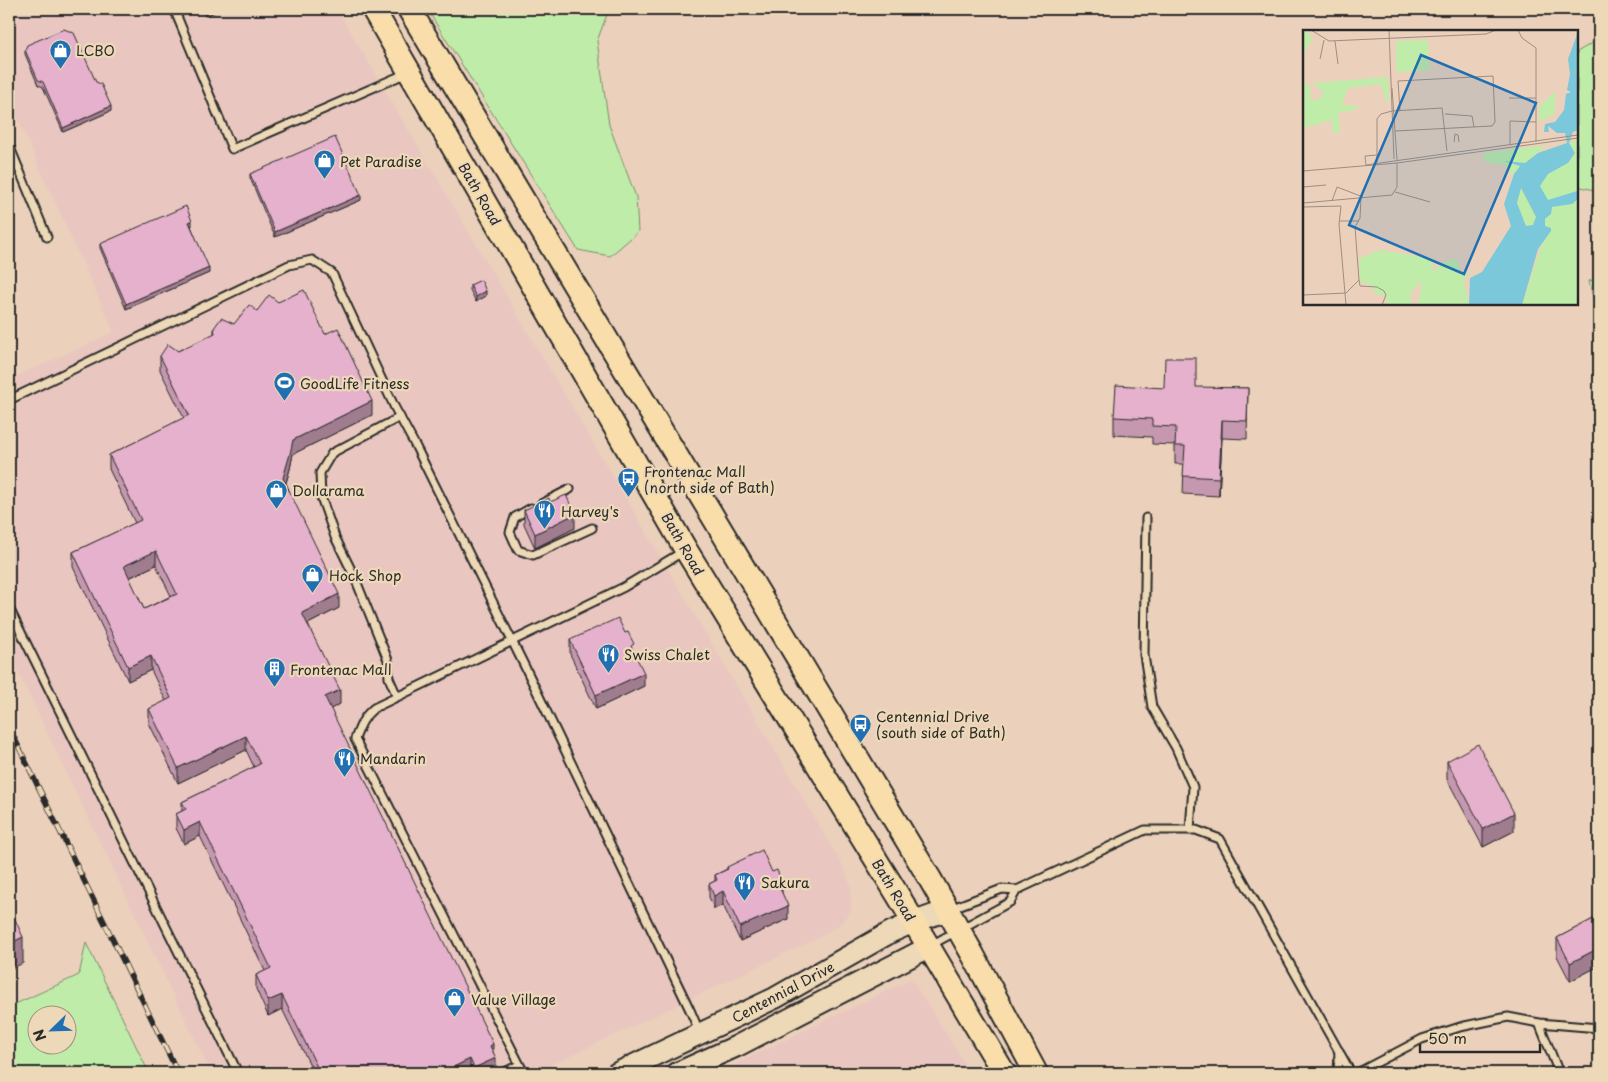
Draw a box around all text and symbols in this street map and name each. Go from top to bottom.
inset map [1303,30,1578,305]
shop icon: LCBO [48,38,72,69]
place label: LCBO [76,40,115,61]
shop icon: Pet Paradise [312,149,336,180]
place label: Pet Paradise [340,151,422,172]
street label: Bath Road [454,159,506,229]
sports icon: GoodLife Fitness [272,371,296,402]
place label: GoodLife Fitness [300,373,410,394]
place label: Frontenac Mall (north side of Bath) [644,461,775,498]
bus stop icon: Frontenac Mall (north side of Bath) [616,467,640,498]
shop icon: Dollarama [264,478,288,509]
place label: Dollarama [292,480,365,501]
restaurant icon: Harvey's [533,499,557,530]
place label: Harvey's [561,501,619,522]
street label: Bath Road [657,509,709,579]
shop icon: Hock Shop [301,563,325,594]
place label: Hock Shop [329,565,401,586]
restaurant icon: Swiss Chalet [596,642,620,673]
place label: Swiss Chalet [624,644,710,665]
building icon: Frontenac Mall [262,657,286,688]
place label: Frontenac Mall [290,659,392,680]
place label: Centennial Drive (south side of Bath) [876,706,1006,743]
bus stop icon: Centennial Drive (south side of Bath) [848,712,872,743]
restaurant icon: Mandarin [332,746,356,777]
place label: Mandarin [360,748,426,769]
street label: Bath Road [867,855,921,925]
restaurant icon: Sakura [733,870,757,901]
place label: Sakura [761,872,810,893]
street label: Centennial Drive [728,956,838,1028]
shop icon: Value Village [443,987,467,1018]
place label: Value Village [471,989,556,1010]
north arrow [28,1004,78,1054]
scale bar [1420,1022,1540,1054]
text: N [28,1026,51,1044]
text: 50 m [1428,1026,1467,1049]

